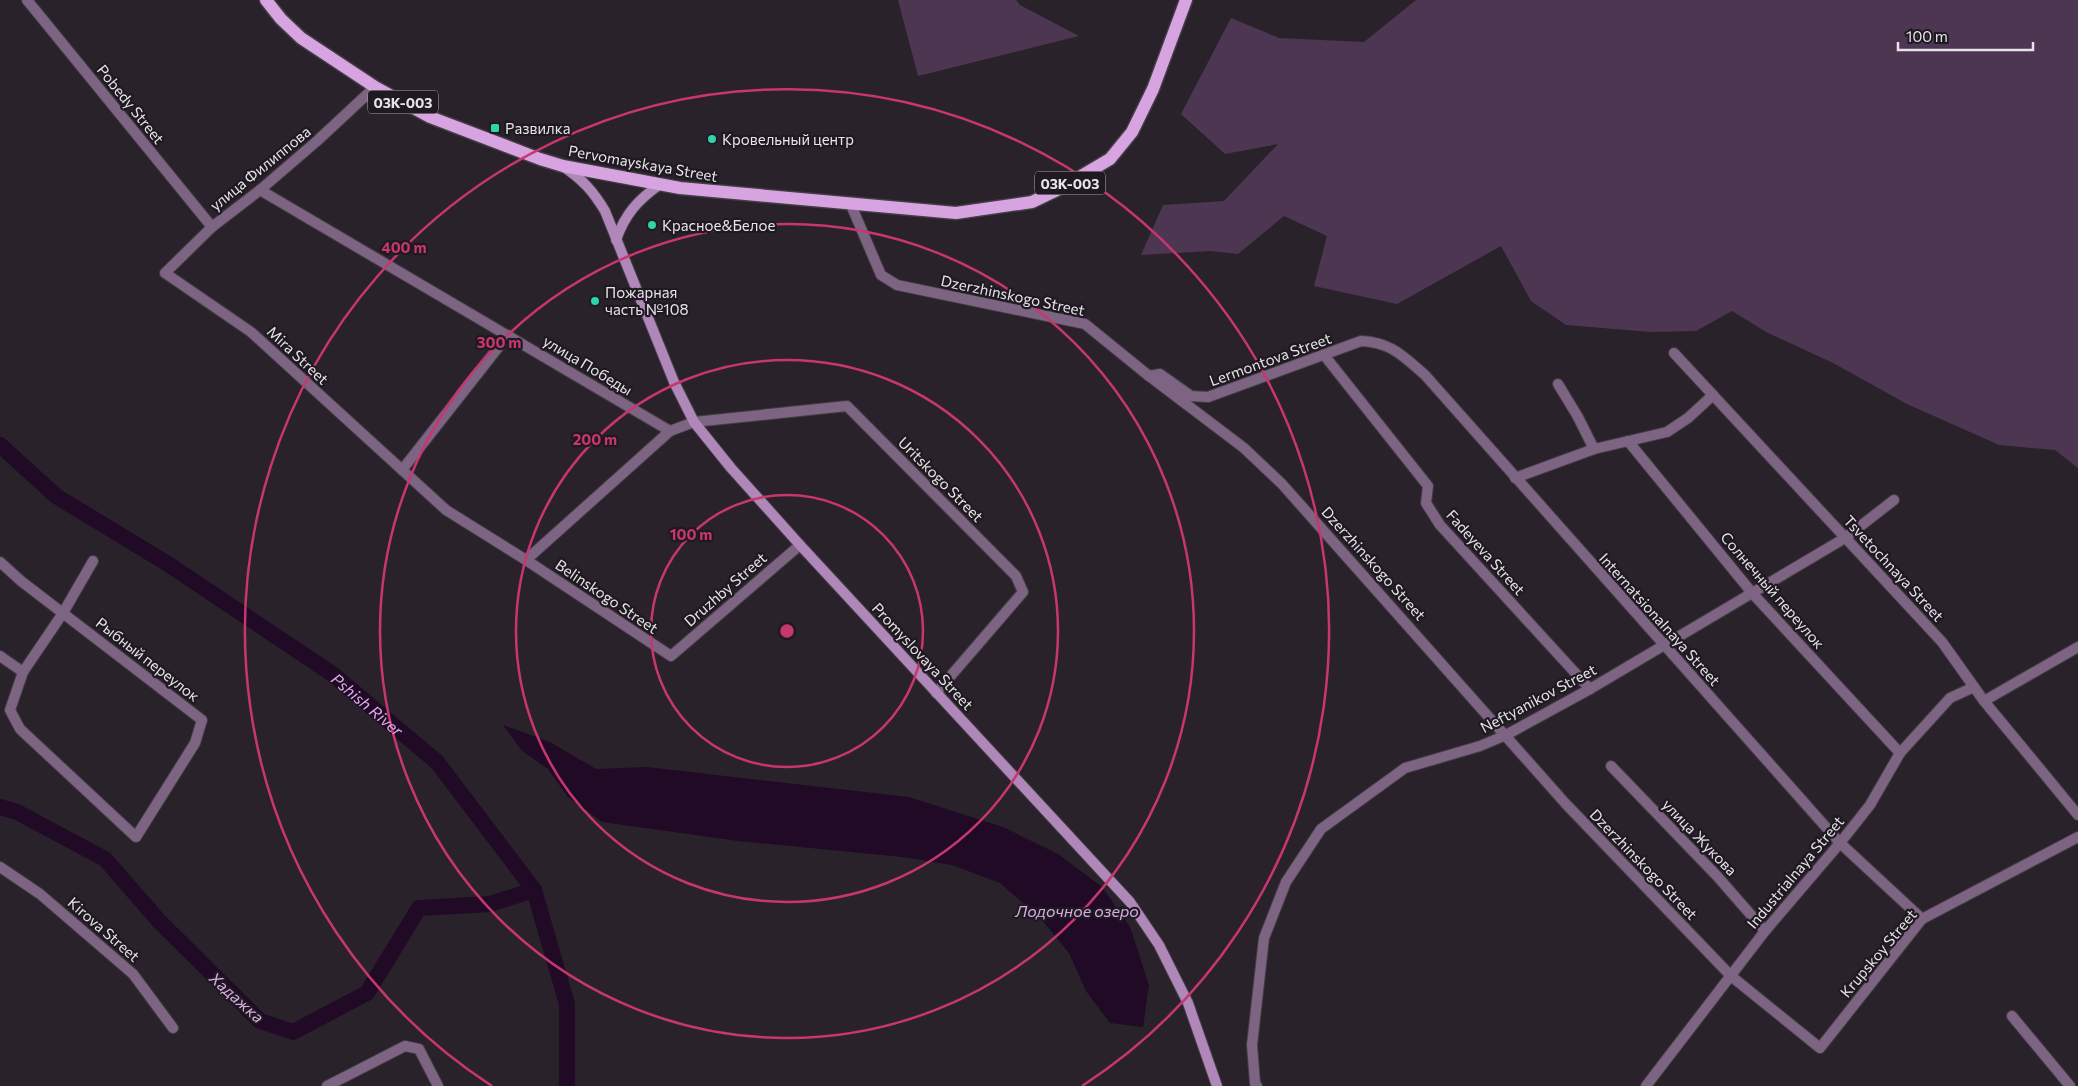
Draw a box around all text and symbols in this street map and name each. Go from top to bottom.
scale bar [1898,20,2033,52]
text: 100 m [1906,27,1948,45]
street label: Pobedy Street [94,61,168,147]
road number: 03К-003 [368,90,438,114]
place label: Развилка [505,119,570,137]
street label: улица Филиппова [206,122,314,214]
marker: Развилка [489,122,501,134]
place label: Кровельный центр [722,130,854,148]
marker: Кровельный центр [706,133,718,145]
street label: Pervomayskaya Street [567,141,719,185]
road number: 03К-003 [1035,172,1105,194]
place label: Красное&Белое [662,216,775,234]
marker: Красное&Белое [646,219,658,231]
text: 400 m [381,238,427,256]
street label: Dzerzhinskogo Street [939,271,1087,319]
place label: Пожарная часть №108 [605,283,689,318]
marker: Пожарная часть №108 [589,295,601,307]
street label: Mira Street [264,322,332,388]
street label: Lermontova Street [1207,329,1333,389]
street label: улица Победы [540,331,636,399]
text: 300 m [477,333,521,351]
text: 200 m [573,430,617,448]
street label: Uritskogo Street [895,433,987,525]
street label: Dzerzhinskogo Street [1318,502,1430,624]
street label: Fadeyeva Street [1443,506,1529,598]
street label: Tsvetochnaya Street [1840,511,1948,625]
text: 100 m [670,525,712,543]
street label: Солнечный переулок [1717,528,1829,652]
street label: Druzhby Street [680,548,770,630]
street label: Internatsionalnaya Street [1596,549,1724,689]
street label: Belinskogo Street [552,555,662,637]
street label: Promyslovaya Street [869,599,977,713]
street label: Рыбный переулок [93,613,203,705]
centre of rings [778,622,796,640]
street label: Neftyanikov Street [1477,660,1599,736]
water label: Pshish River [328,668,408,740]
street label: улица Жукова [1659,795,1741,879]
street label: Dzerzhinskogo Street [1587,805,1701,923]
street label: Industrialnaya Street [1743,812,1847,932]
street label: Kirova Street [65,893,143,965]
water label: Лодочное озеро [1014,901,1139,920]
street label: Krupskoy Street [1836,905,1920,1001]
water label: Хадажка [205,967,268,1026]

